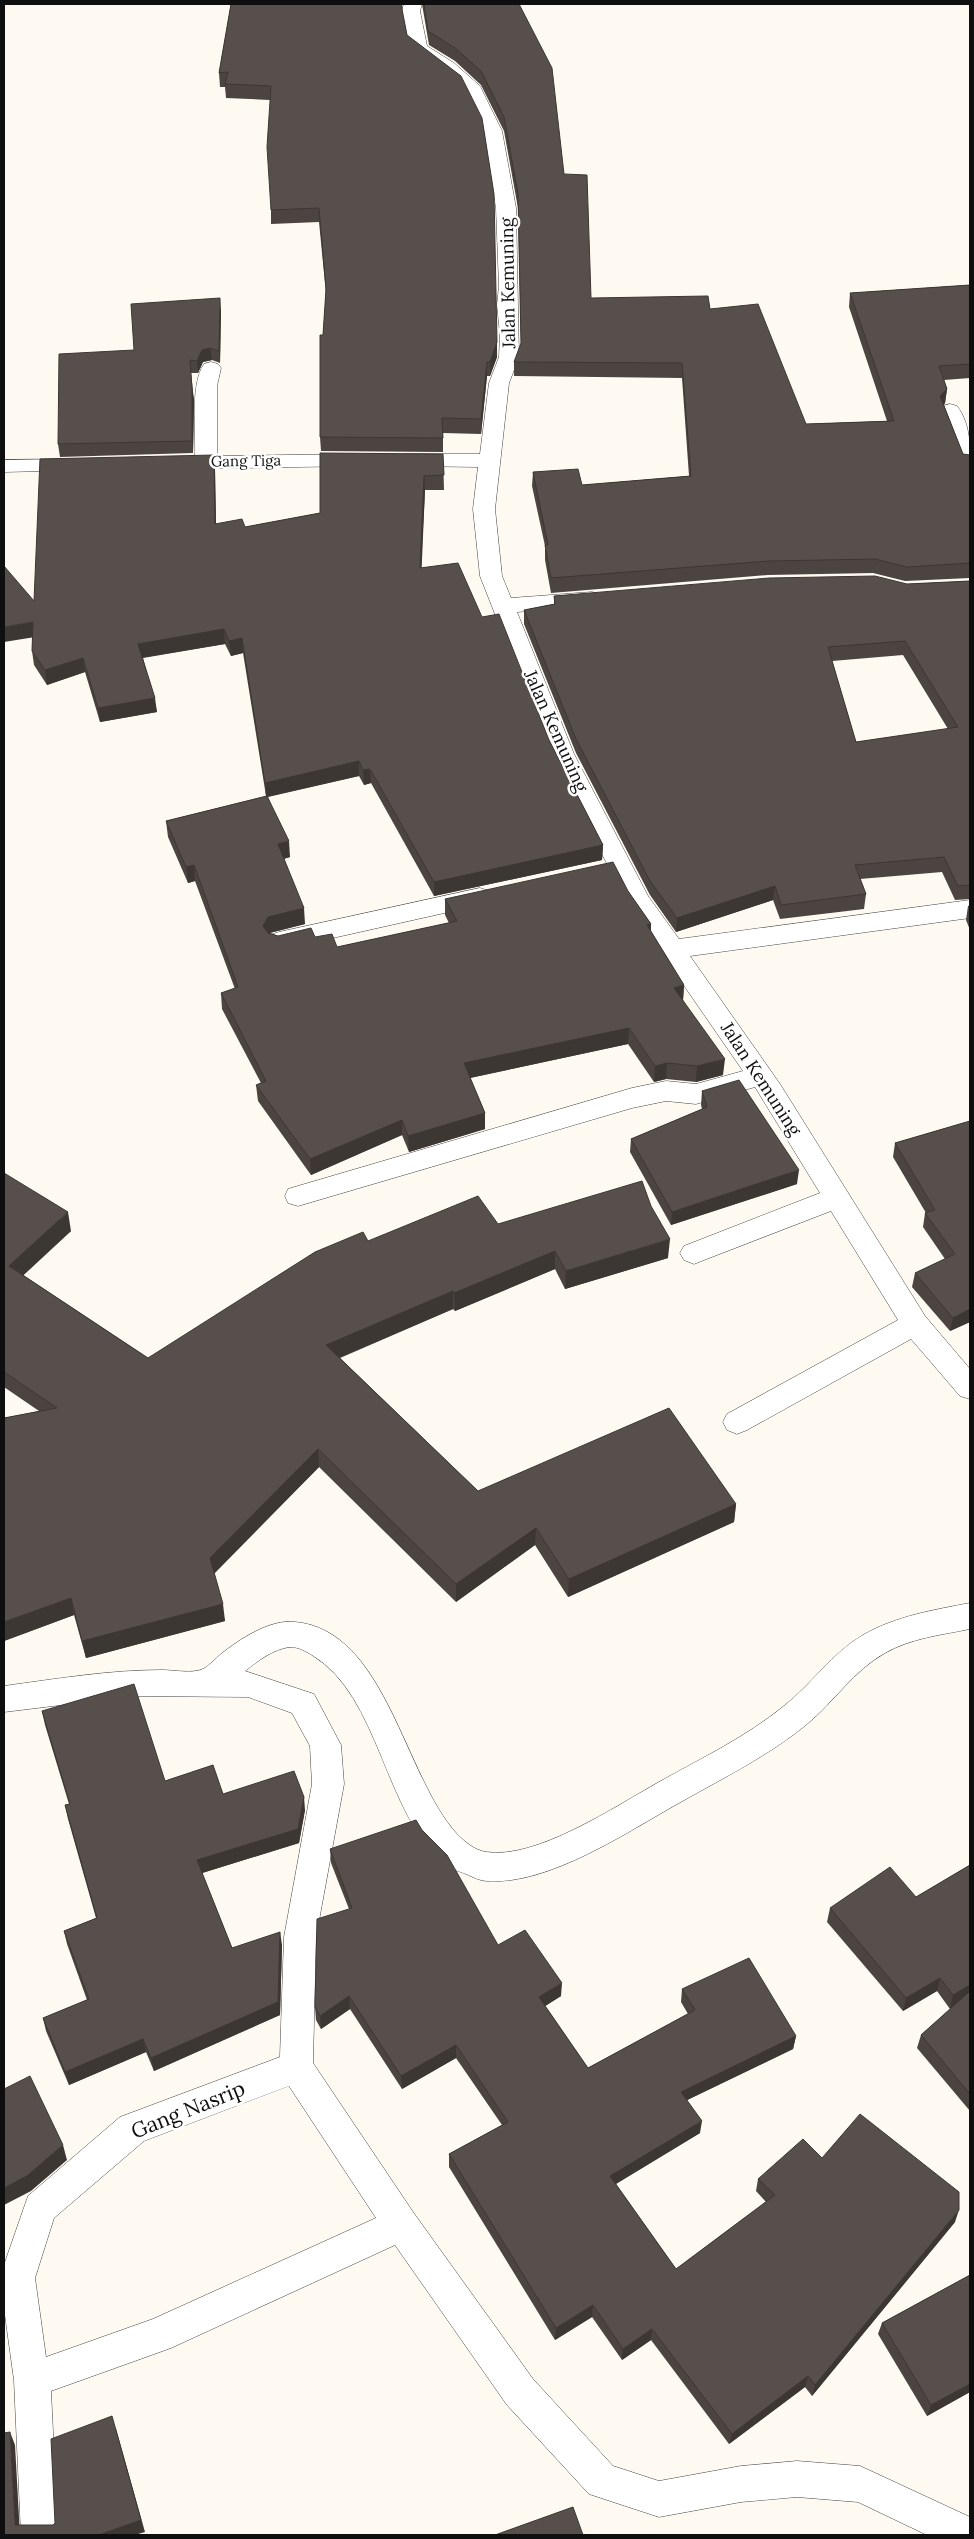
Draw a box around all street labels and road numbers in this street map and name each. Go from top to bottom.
street label: Jalan Kemuning [495,216,520,350]
street label: Gang Tiga [211,450,282,471]
street label: Jalan Kemuning [519,665,594,796]
street label: Jalan Kemuning [716,1017,807,1141]
street label: Gang Nasrip [127,2074,249,2145]

